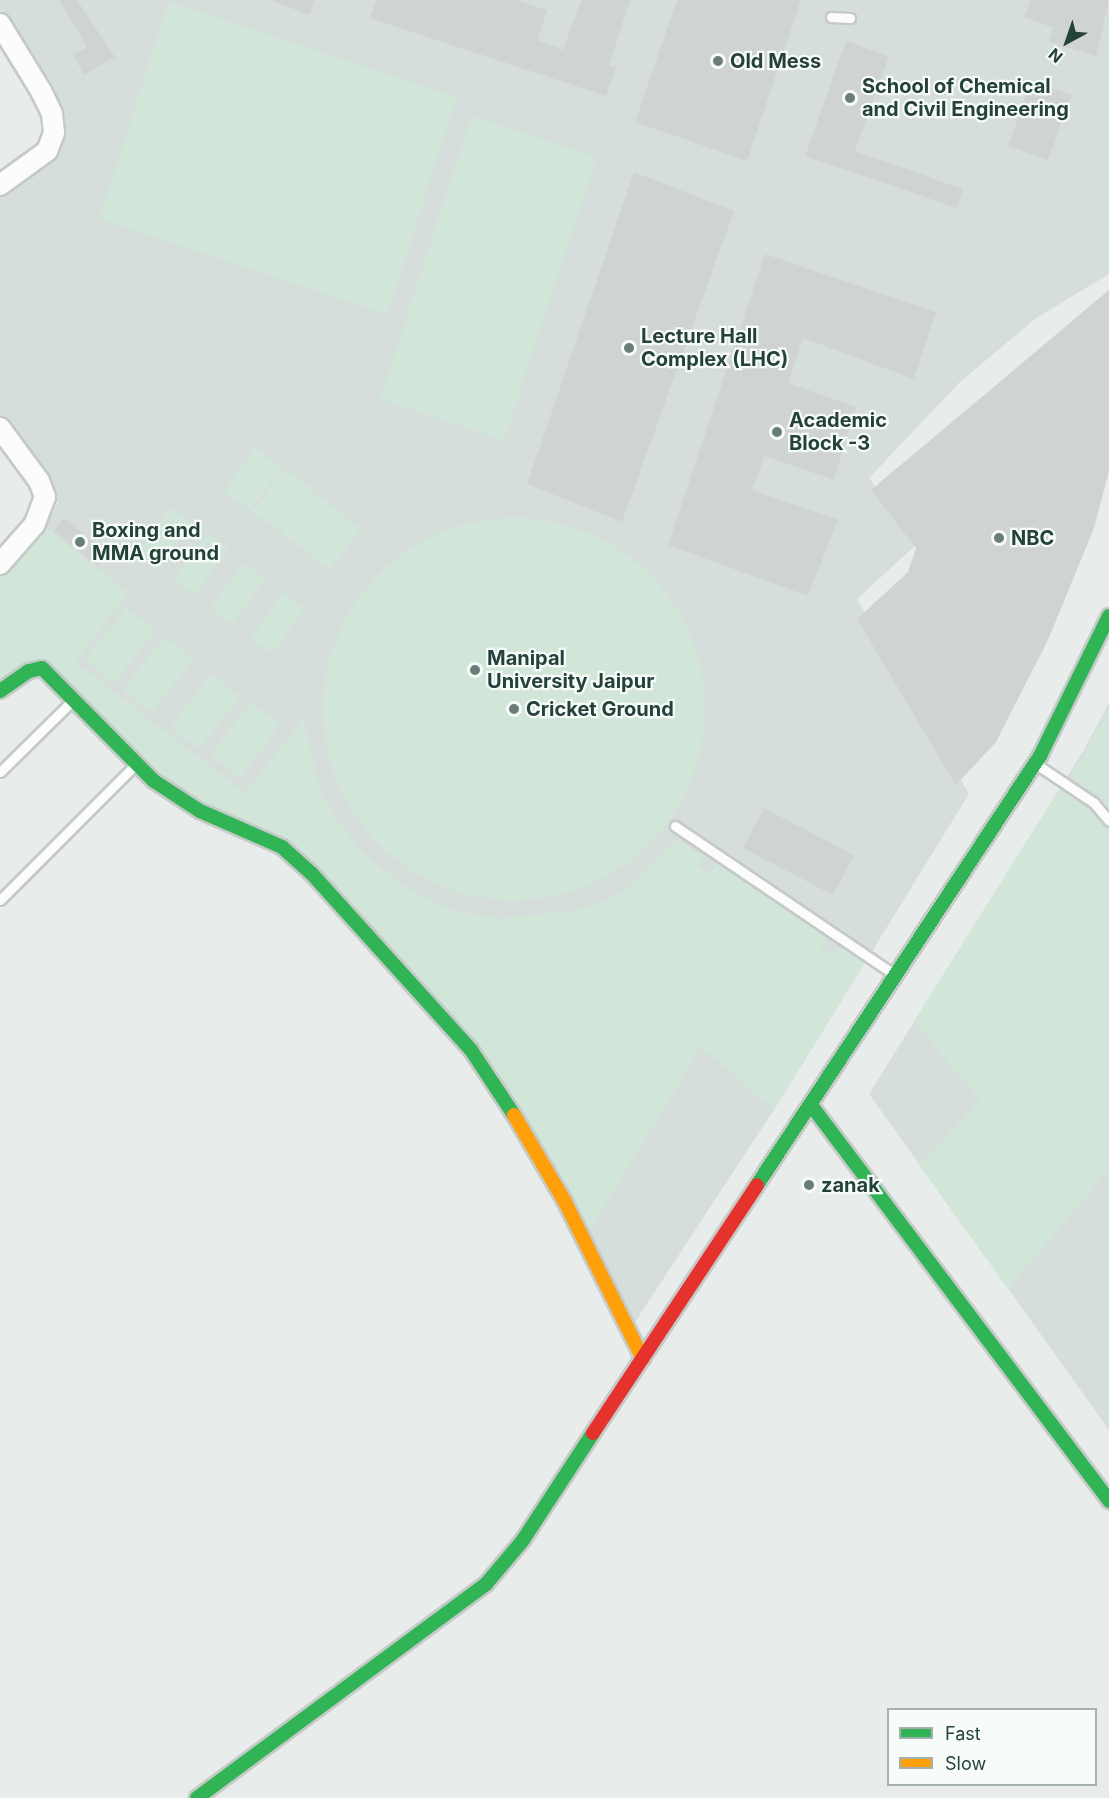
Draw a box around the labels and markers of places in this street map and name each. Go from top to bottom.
place label: Old Mess [730,49,821,73]
marker: Old Mess [711,54,725,68]
place label: School of Chemical and Civil Engineering [862,74,1069,121]
marker: School of Chemical and Civil Engineering [843,91,857,105]
place label: Lecture Hall Complex (LHC) [641,324,788,371]
marker: Lecture Hall Complex (LHC) [622,341,636,355]
place label: Academic Block -3 [789,408,887,455]
marker: Academic Block -3 [770,425,784,439]
place label: Boxing and MMA ground [92,518,219,565]
place label: NBC [1011,526,1054,550]
marker: NBC [992,531,1006,545]
marker: Boxing and MMA ground [73,535,87,549]
place label: Manipal University Jaipur [487,646,654,693]
marker: Manipal University Jaipur [468,663,482,677]
place label: Cricket Ground [526,697,674,721]
marker: Cricket Ground [507,702,521,716]
place label: zanak [821,1173,880,1197]
marker: zanak [802,1178,816,1192]

